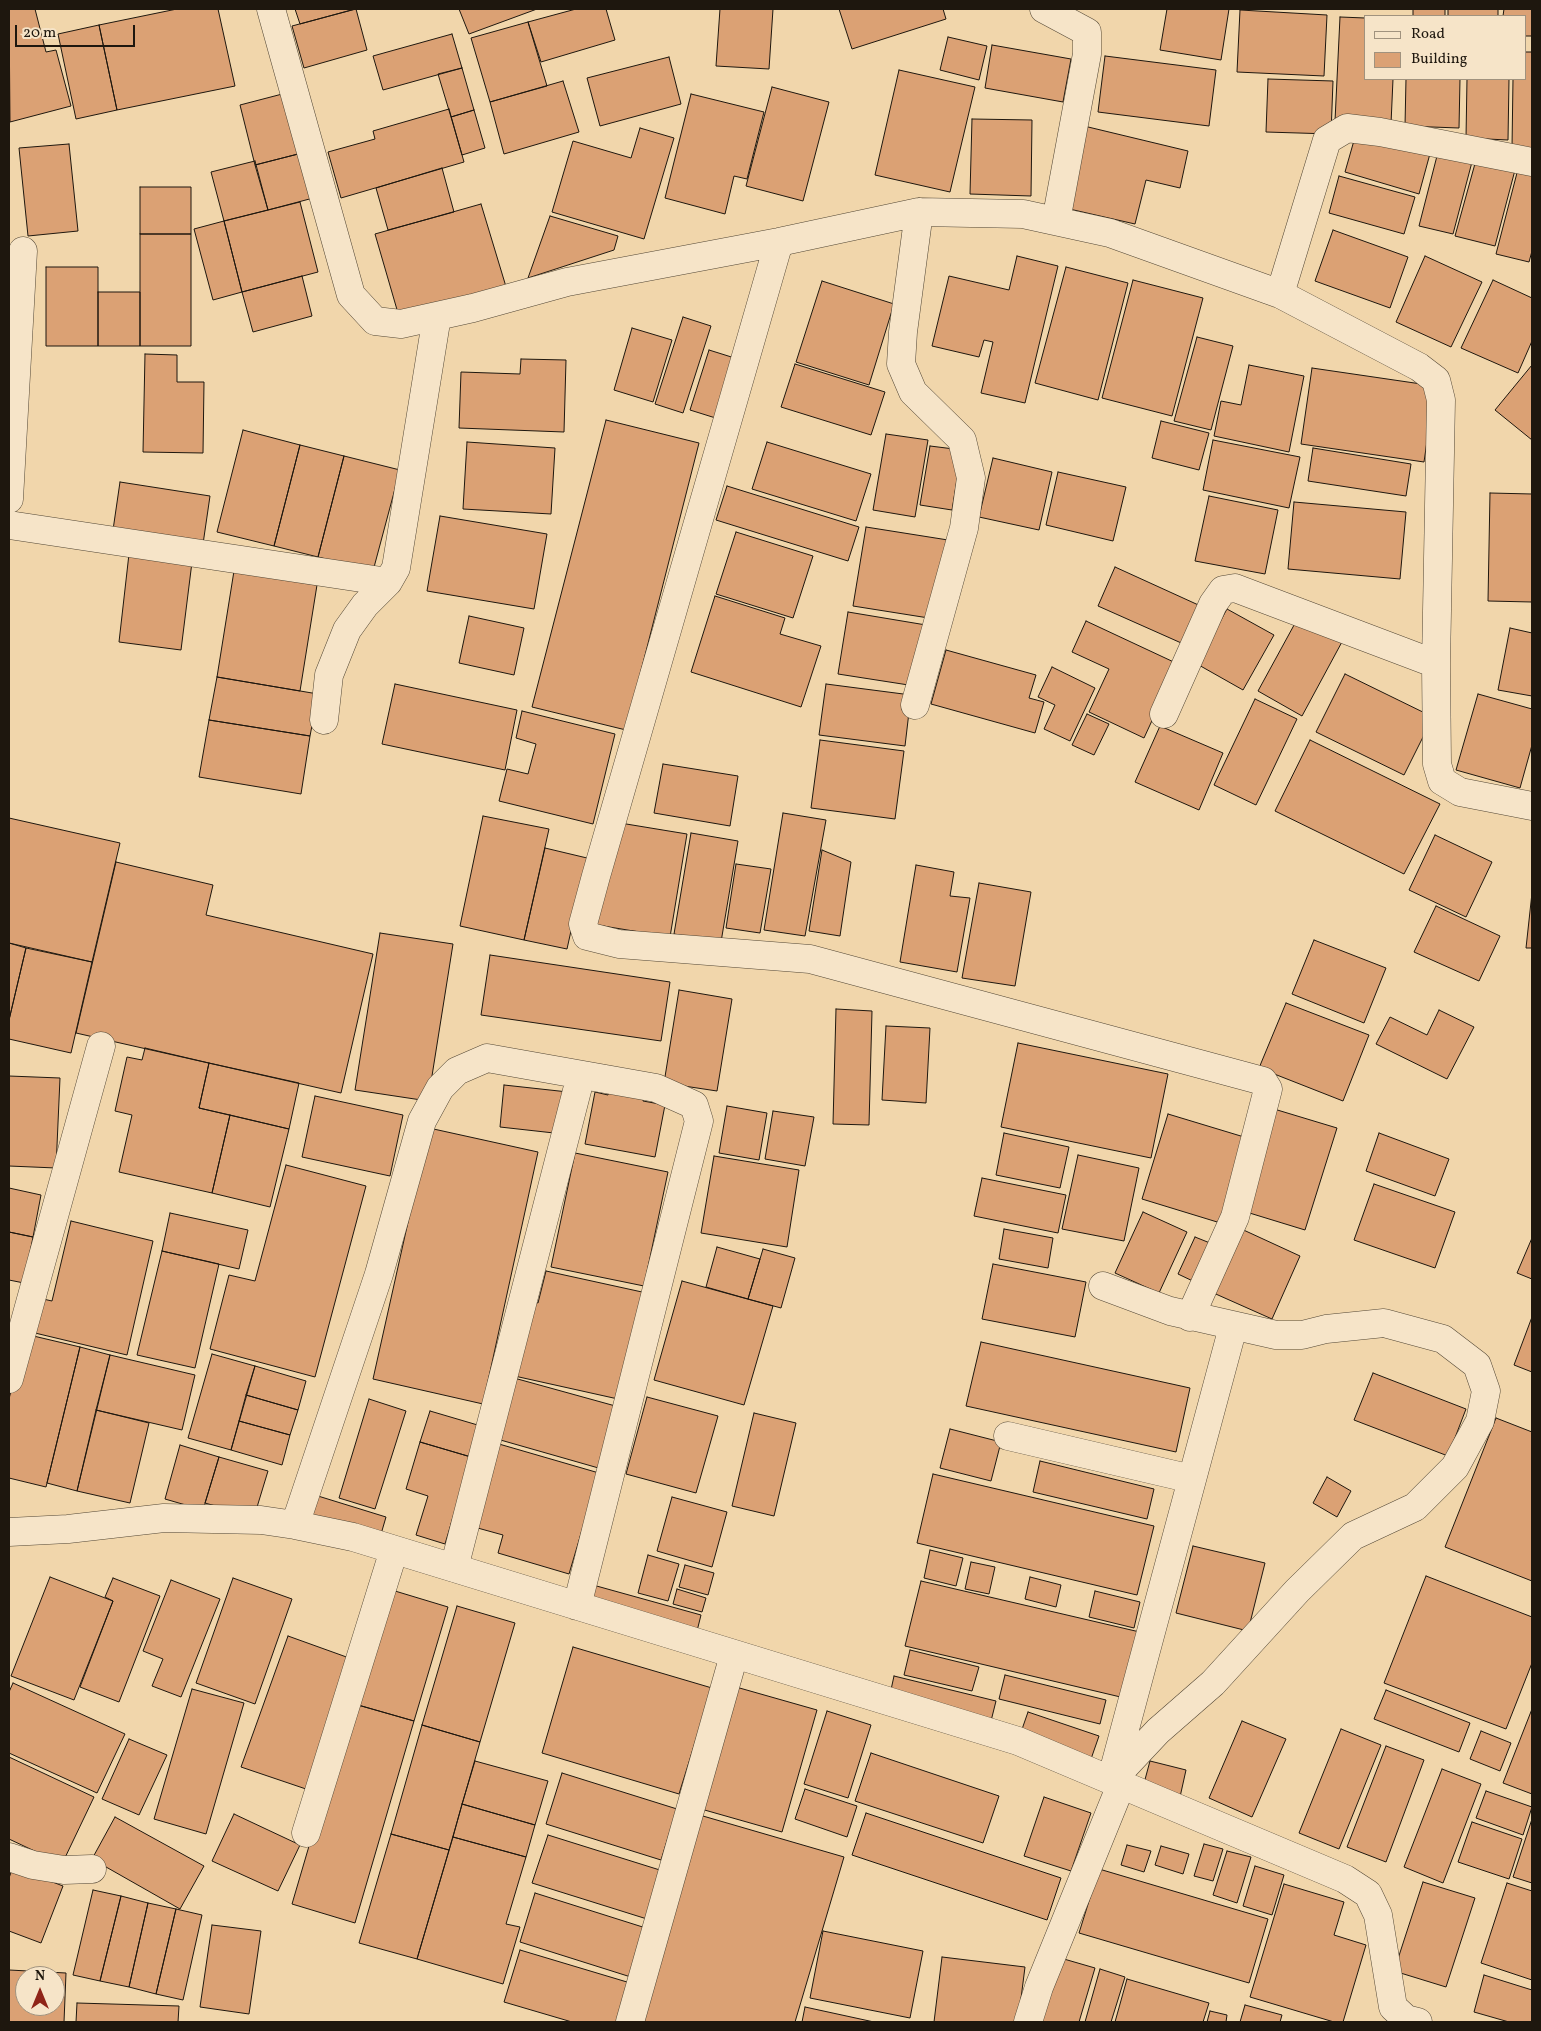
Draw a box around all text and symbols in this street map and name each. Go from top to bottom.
scale bar [18,15,138,47]
legend [1364,15,1526,80]
text: 20 m [23,23,56,44]
text: Road [1411,24,1445,45]
text: Building [1411,49,1467,70]
north arrow [15,1966,65,2016]
text: N [35,1967,45,1986]

